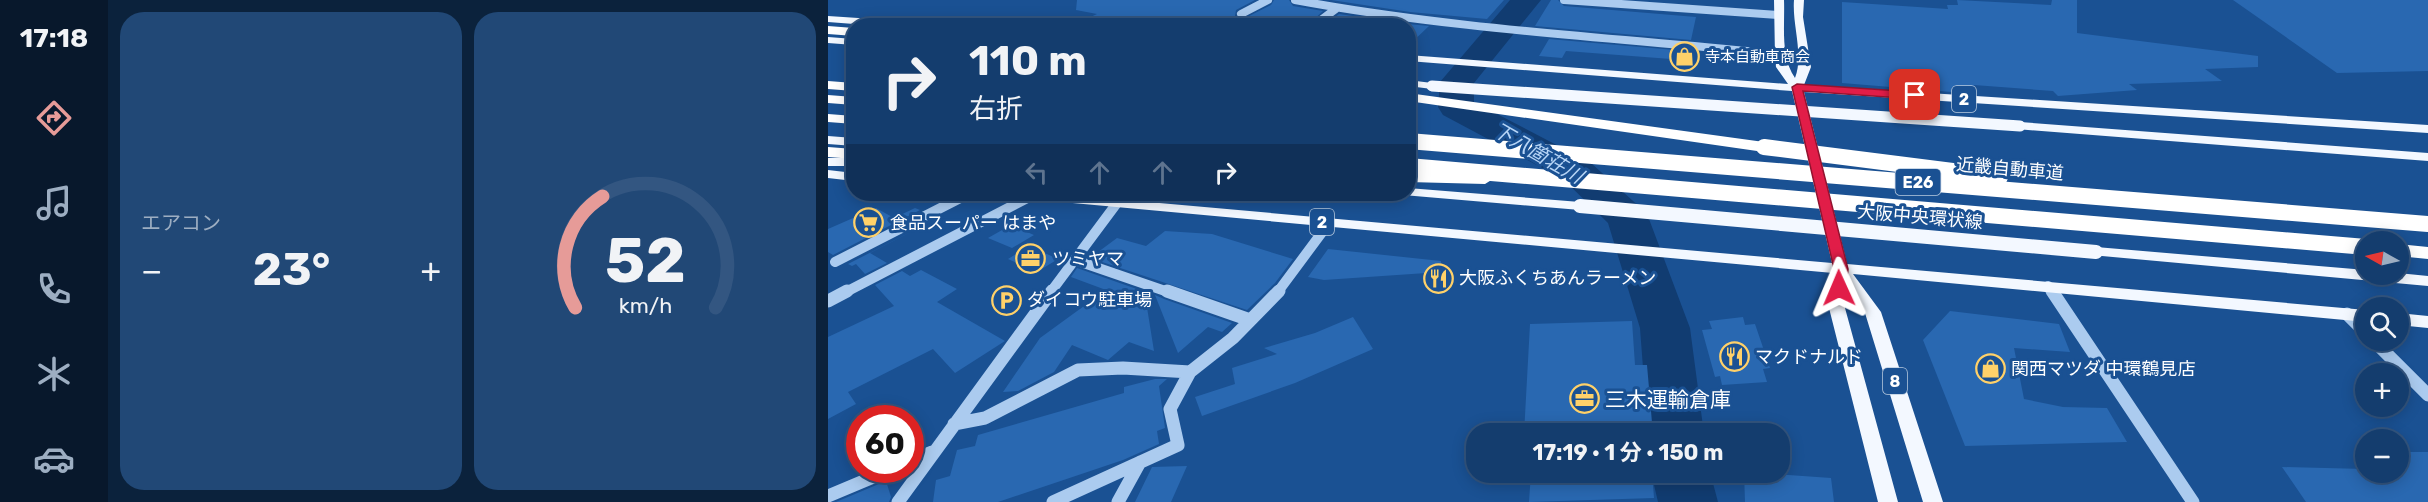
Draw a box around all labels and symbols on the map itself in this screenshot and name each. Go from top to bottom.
shop icon: 寺本自動車商会 [1668,41,1700,73]
place label: 寺本自動車商会 [1705,48,1810,66]
pin [1889,69,1940,120]
road number: 2 [1952,86,1976,112]
water label: 下八箇荘川 [1489,118,1589,189]
street label: 近畿自動車道 [1955,153,2065,185]
road number: E26 [1896,169,1940,195]
street label: 大阪中央環状線 [1856,201,1984,233]
supermarket icon: 食品スーパー はまや [853,207,885,239]
road number: 2 [1310,209,1334,235]
place label: 食品スーパー はまや [890,212,1056,234]
north arrow [2355,231,2409,285]
office icon: ツミヤマ [1015,243,1047,275]
place label: ツミヤマ [1052,248,1124,270]
position arrow [1807,256,1871,320]
restaurant icon: 大阪ふくちあんラーメン [1422,262,1454,294]
place label: 大阪ふくちあんラーメン [1459,267,1656,289]
parking icon: ダイコウ駐車場 [990,284,1022,316]
place label: ダイコウ駐車場 [1027,289,1152,311]
restaurant icon: マクドナルド [1718,341,1750,373]
place label: マクドナルド [1755,346,1863,368]
shop icon: 関西マツダ 中環鶴見店 [1974,353,2006,385]
place label: 関西マツダ 中環鶴見店 [2011,358,2195,380]
road number: 8 [1883,368,1907,394]
office icon: 三木運輸倉庫 [1568,383,1600,415]
place label: 三木運輸倉庫 [1605,387,1731,412]
speed limit sign: 60 [846,405,924,483]

